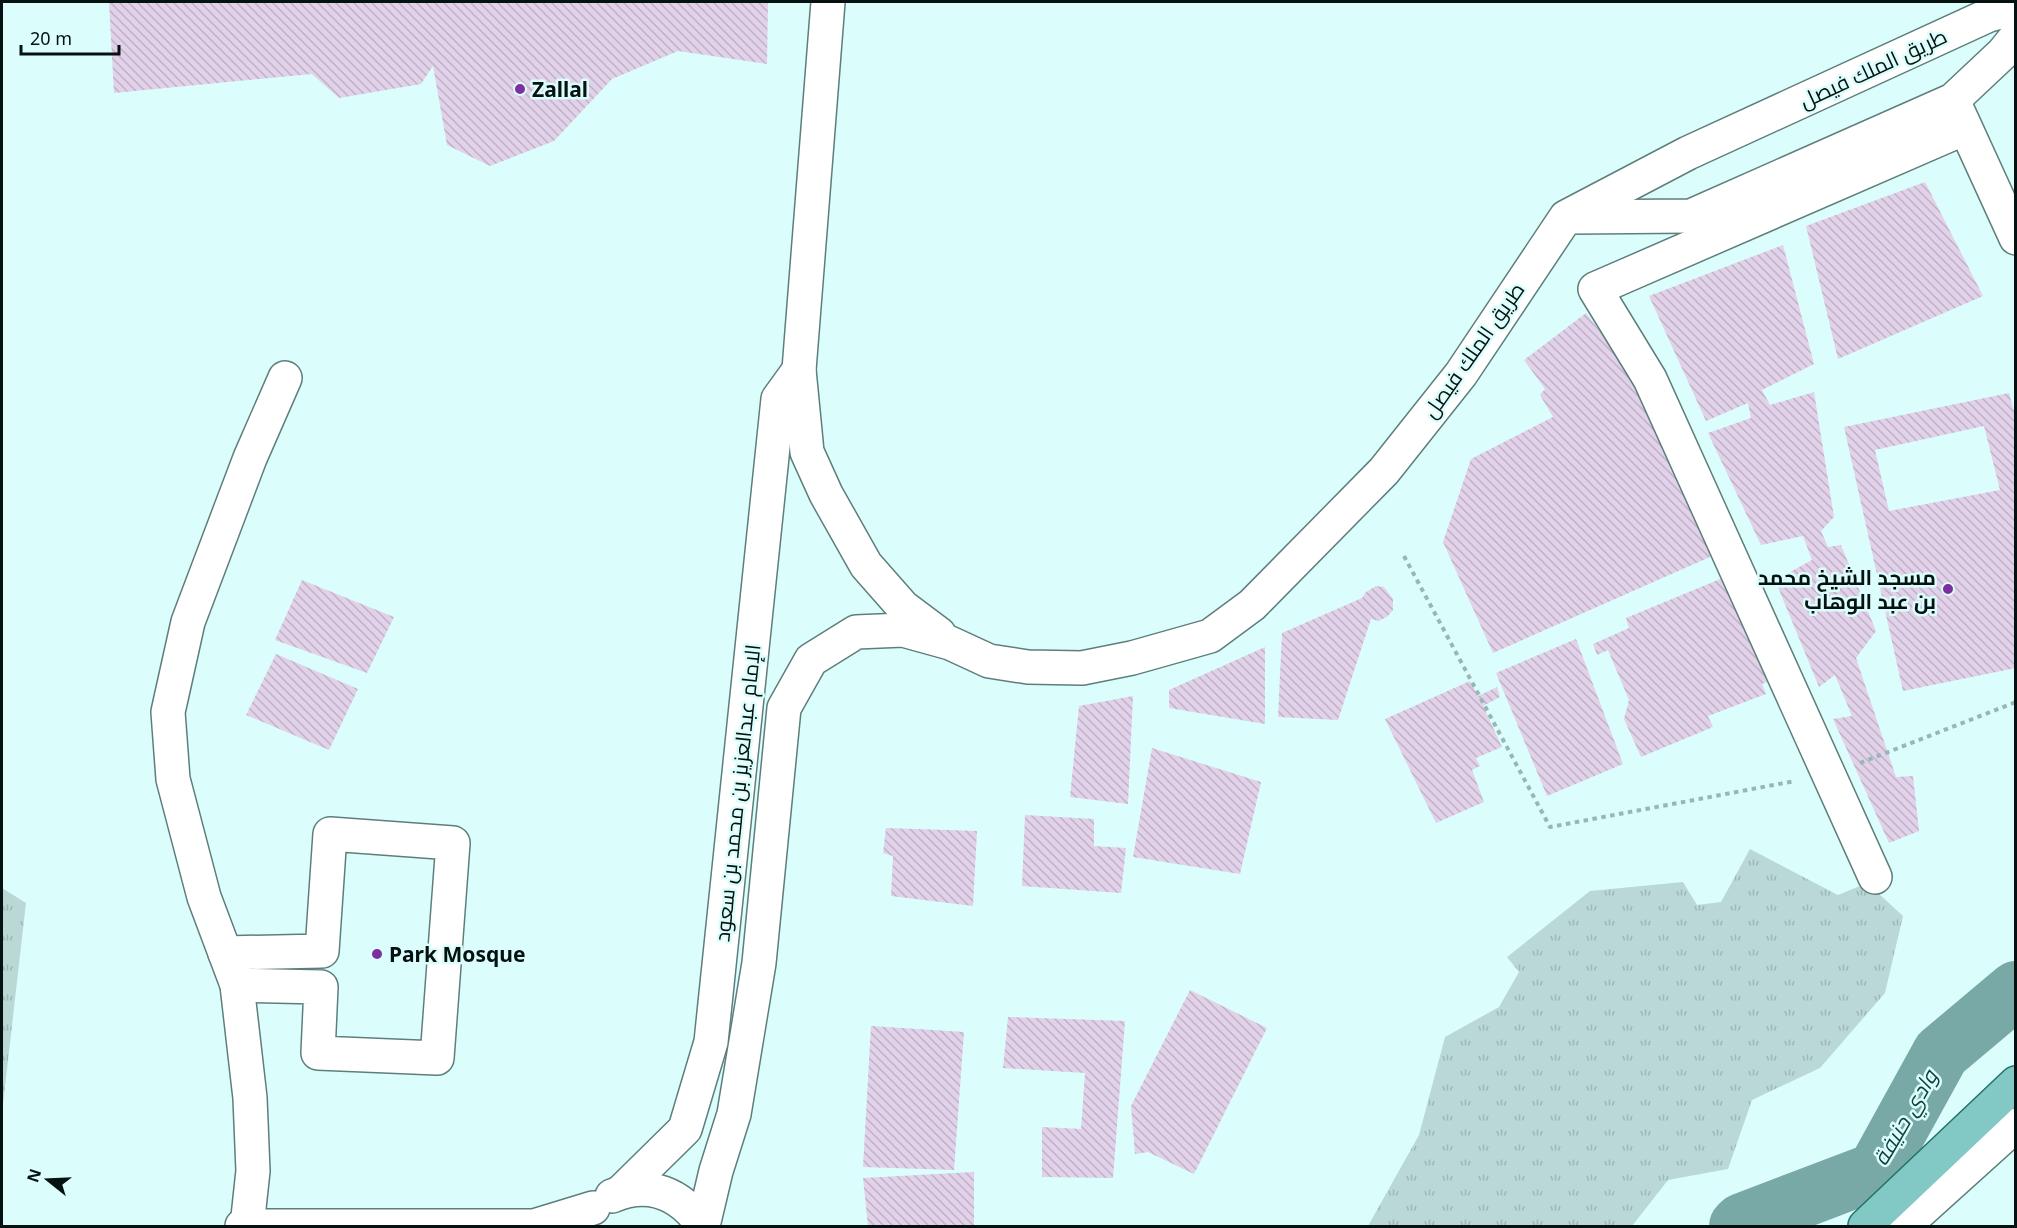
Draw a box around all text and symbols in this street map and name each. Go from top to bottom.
scale bar [21,18,118,56]
street label: طريق الملك فيصل [1795,22,1951,114]
text: 20 m [30,26,72,50]
place label: Zallal [532,75,588,103]
marker: Zallal [513,82,527,96]
street label: طريق الملك فيصل [1416,277,1530,423]
place label: مسجد الشيخ محمد بن عبد الوهاب [1758,563,1936,615]
marker: مسجد الشيخ محمد بن عبد الوهاب [1941,582,1955,596]
street label: الإمام عبدالعزيز بن محمد بن سعود [707,643,768,943]
place label: Park Mosque [389,940,525,968]
marker: Park Mosque [370,947,384,961]
water label: وادي حنيفة [1865,1062,1948,1172]
north arrow [18,1150,78,1210]
text: N [21,1166,46,1185]

